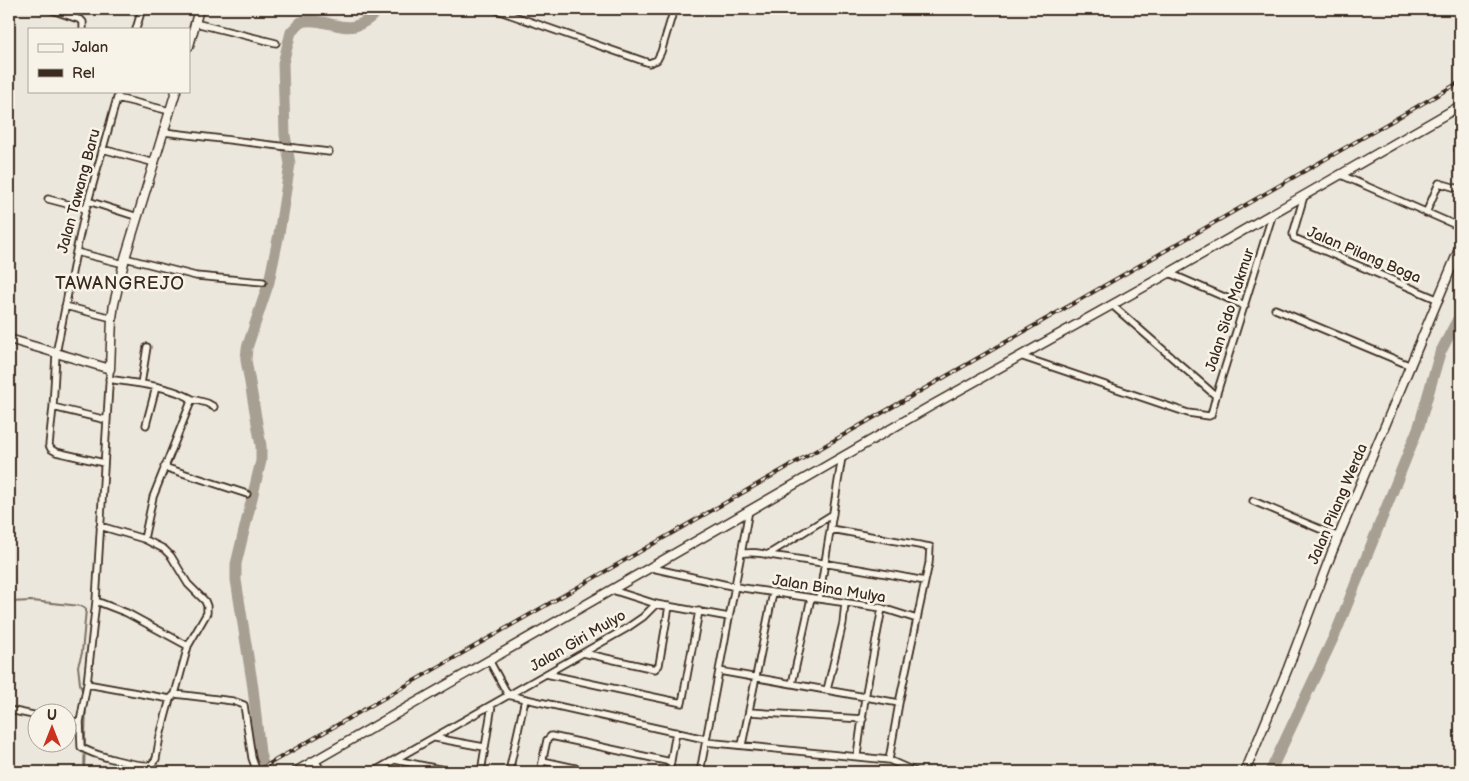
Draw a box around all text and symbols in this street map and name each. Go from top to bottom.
legend [28,28,190,92]
text: Jalan [72,38,108,57]
text: Rel [72,64,95,83]
street label: Jalan Tawang Baru [53,127,105,255]
street label: Jalan Pilang Boga [1304,222,1424,288]
street label: Jalan Sido Makmur [1201,245,1259,374]
district label: TAWANGREJO [55,273,185,294]
street label: Jalan Pilang Werda [1304,441,1372,567]
street label: Jalan Bina Mulya [771,571,887,607]
street label: Jalan Giri Mulyo [527,606,629,676]
north arrow [28,704,78,754]
text: U [47,707,57,724]

